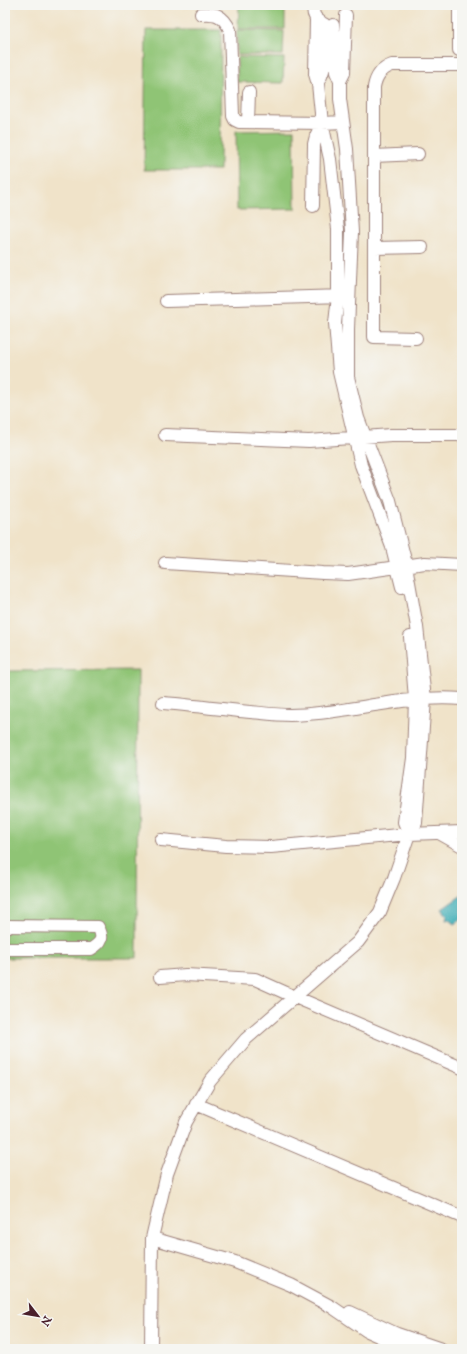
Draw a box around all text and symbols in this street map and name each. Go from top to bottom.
north arrow [18,1296,58,1336]
text: N [37,1312,55,1329]

